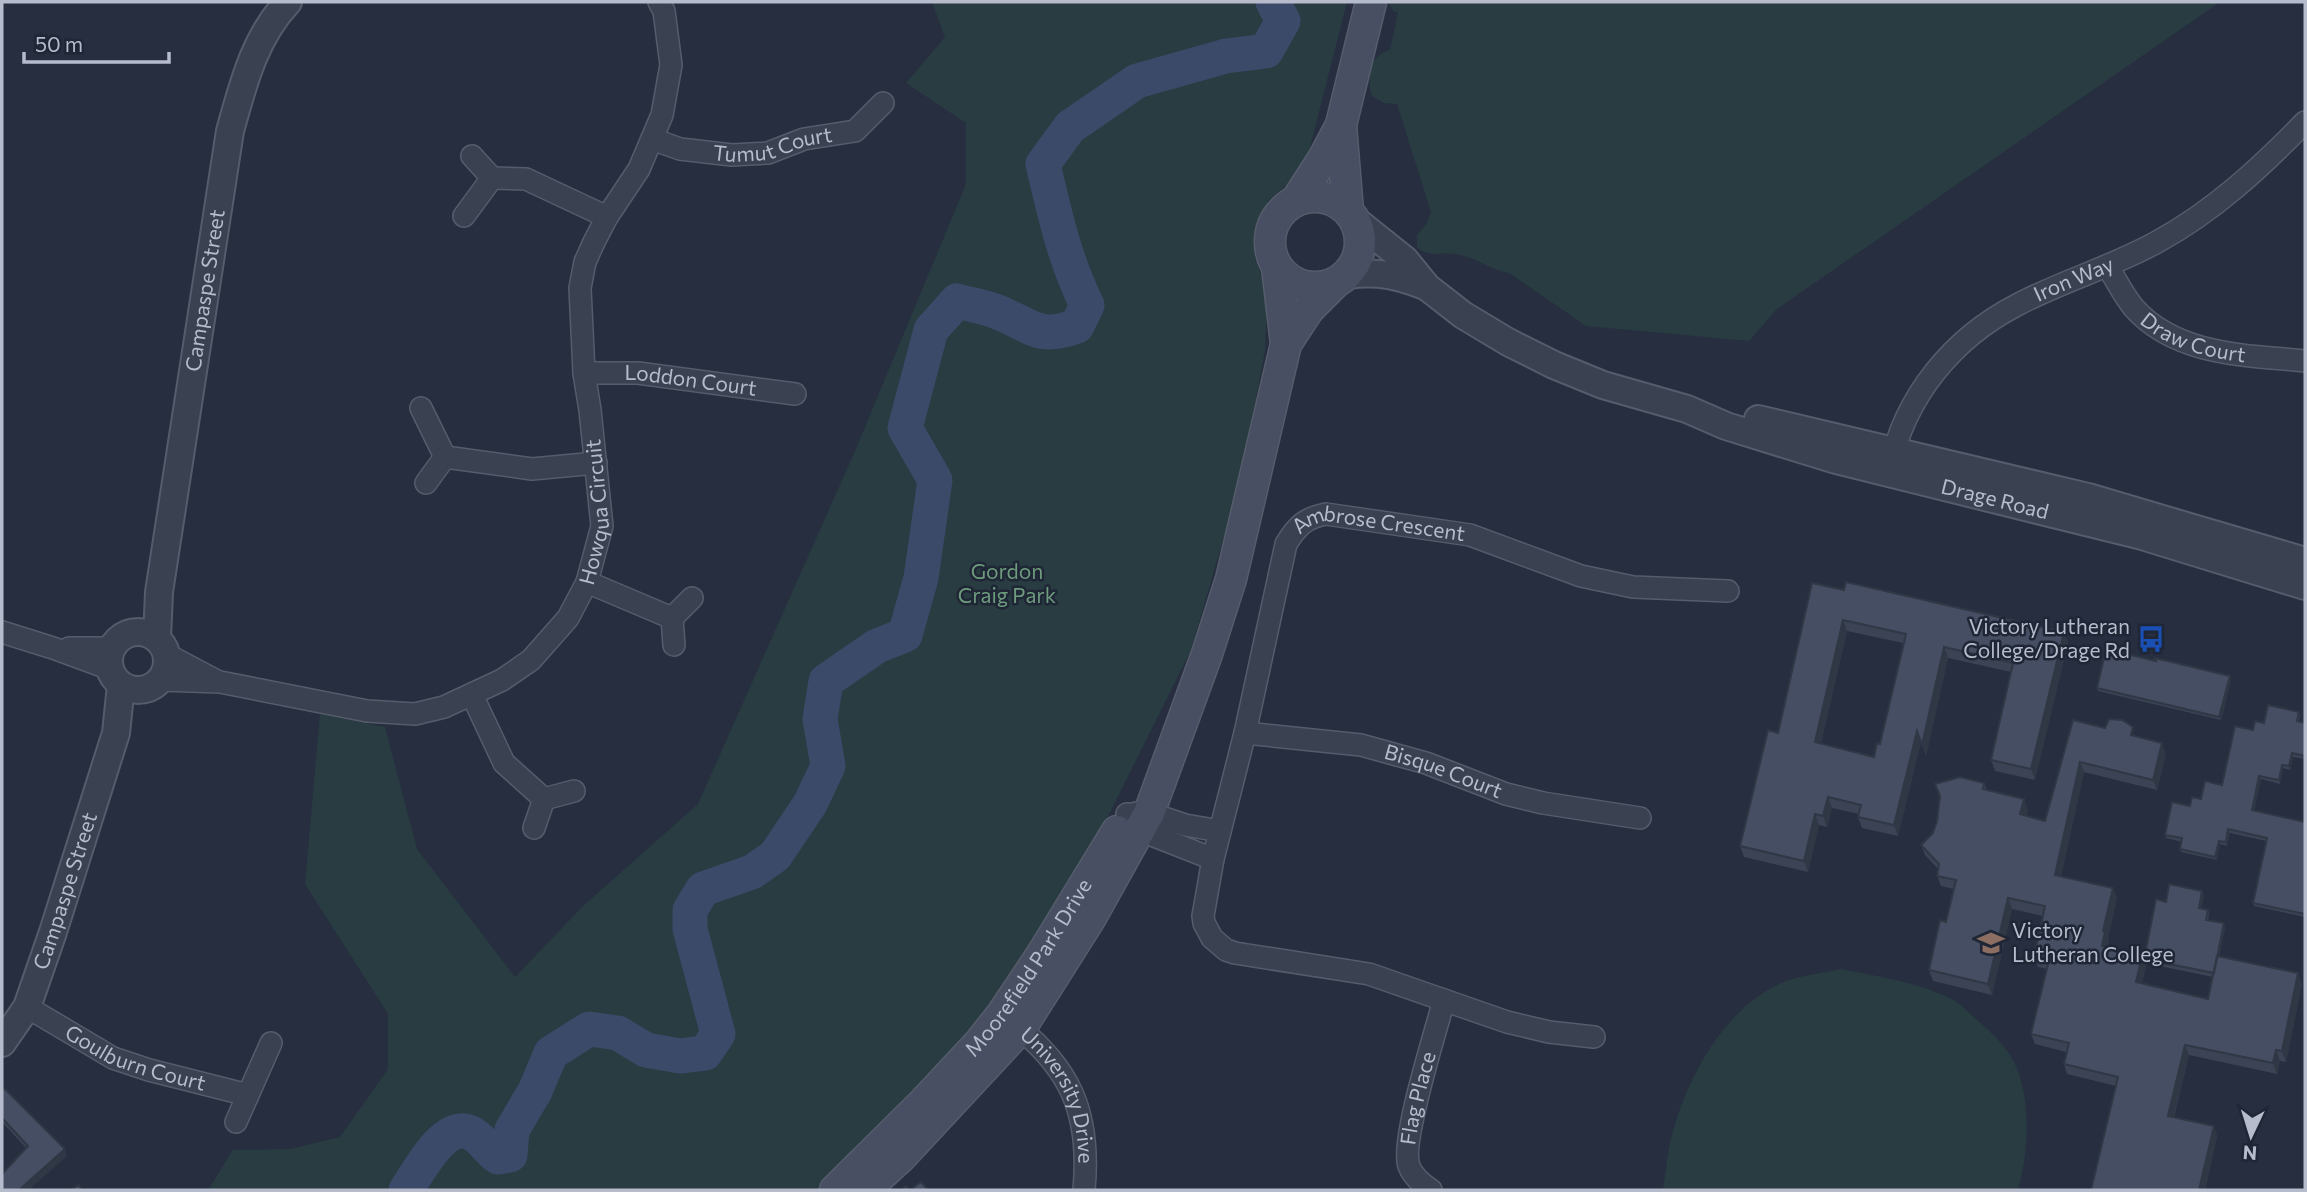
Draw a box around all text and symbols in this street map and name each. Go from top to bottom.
scale bar [24,21,170,65]
text: 50 m [35,31,83,56]
street label: Tumut Court [712,121,834,166]
street label: Campaspe Street [179,208,229,373]
street label: Iron Way [2029,250,2117,306]
street label: Draw Court [2136,306,2247,366]
street label: Loddon Court [624,359,758,400]
street label: Howqua Circuit [573,438,613,587]
street label: Drage Road [1939,473,2052,523]
street label: Ambrose Crescent [1286,500,1467,545]
park label: Gordon Craig Park [958,558,1056,607]
place label: Victory Lutheran College/Drage Rd [1963,613,2130,662]
bus stop icon: Victory Lutheran College/Drage Rd [2136,624,2166,654]
street label: Bisque Court [1382,738,1506,802]
street label: Campaspe Street [27,809,101,972]
street label: Moorefield Park Drive [959,874,1096,1061]
place label: Victory Lutheran College [2012,917,2174,966]
school or university icon: Victory Lutheran College [1976,928,2006,958]
street label: Goulburn Court [61,1019,208,1095]
street label: University Drive [1016,1021,1099,1164]
street label: Flag Place [1394,1048,1440,1146]
north arrow [2216,1101,2286,1171]
text: N [2242,1141,2258,1165]

